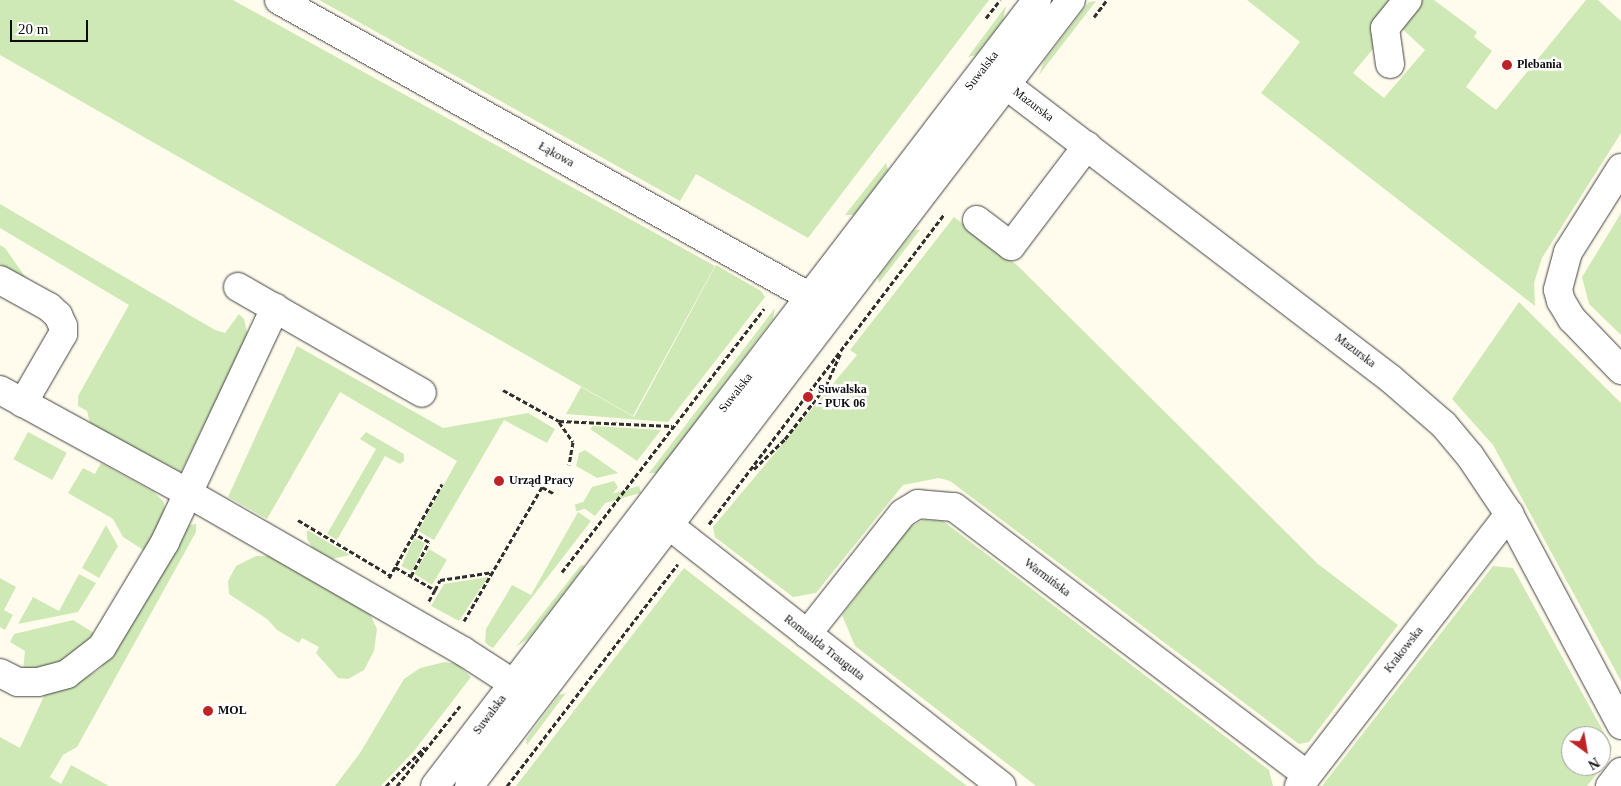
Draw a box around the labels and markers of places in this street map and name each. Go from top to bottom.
place label: Plebania [1517,58,1562,72]
marker: Plebania [1501,59,1513,71]
place label: Suwalska - PUK 06 [818,383,867,411]
marker: Suwalska - PUK 06 [802,391,814,403]
place label: Urząd Pracy [509,474,574,488]
marker: Urząd Pracy [493,475,505,487]
place label: MOL [218,704,247,718]
marker: MOL [202,705,214,717]

